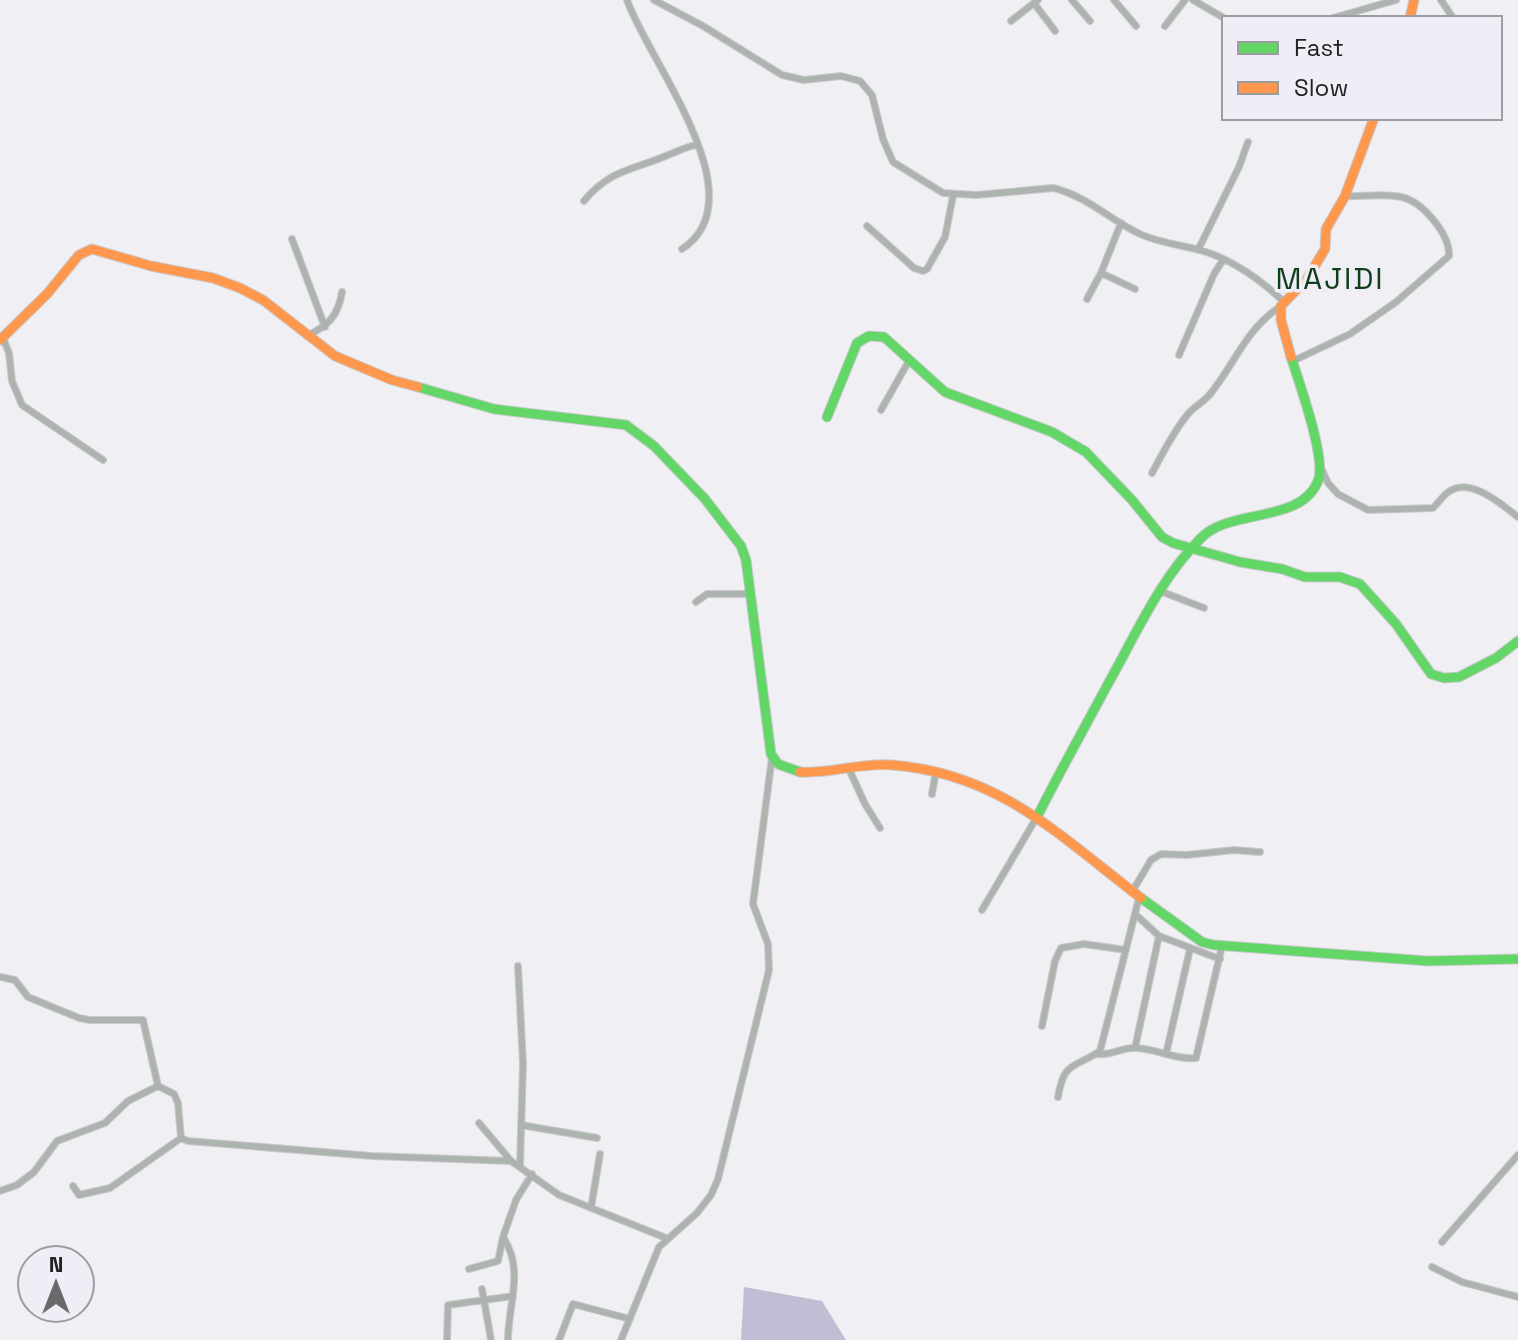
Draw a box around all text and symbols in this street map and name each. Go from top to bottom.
legend [1222,16,1502,120]
text: Fast [1294,32,1344,63]
text: Slow [1294,72,1348,103]
district label: MAJIDI [1275,259,1385,298]
north arrow [16,1244,96,1324]
text: N [49,1250,63,1278]

